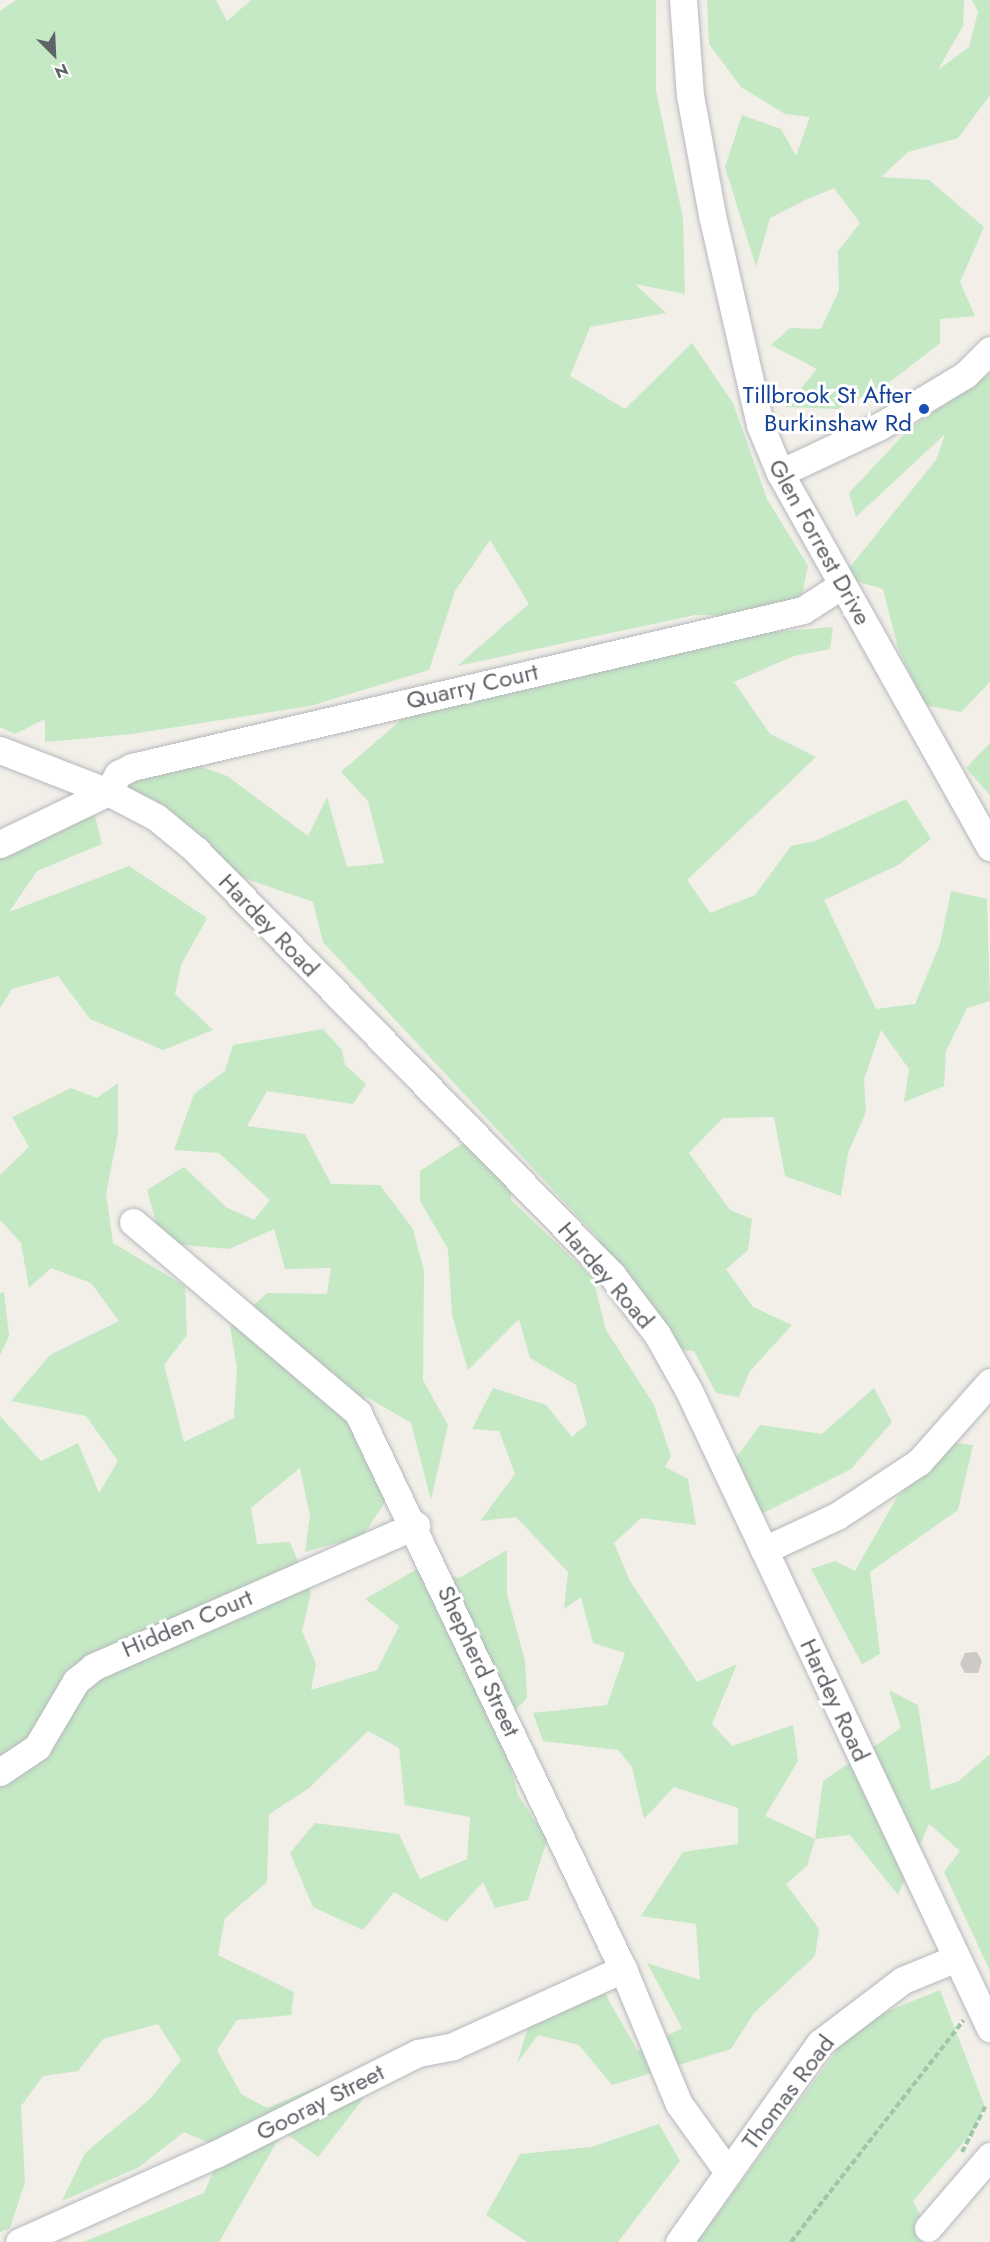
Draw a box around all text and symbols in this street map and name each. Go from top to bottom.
north arrow [24,24,84,84]
text: N [51,58,72,84]
place label: Tillbrook St After Burkinshaw Rd [743,381,912,437]
marker: Tillbrook St After Burkinshaw Rd [917,402,931,416]
street label: Glen Forrest Drive [763,454,877,630]
street label: Quarry Court [403,657,541,715]
street label: Hardey Road [213,867,325,983]
street label: Hardey Road [552,1216,660,1334]
street label: Shepherd Street [431,1581,527,1741]
street label: Hidden Court [117,1583,257,1663]
street label: Hardey Road [794,1634,876,1766]
street label: Thomas Road [736,2029,840,2155]
street label: Gooray Street [251,2058,389,2146]

